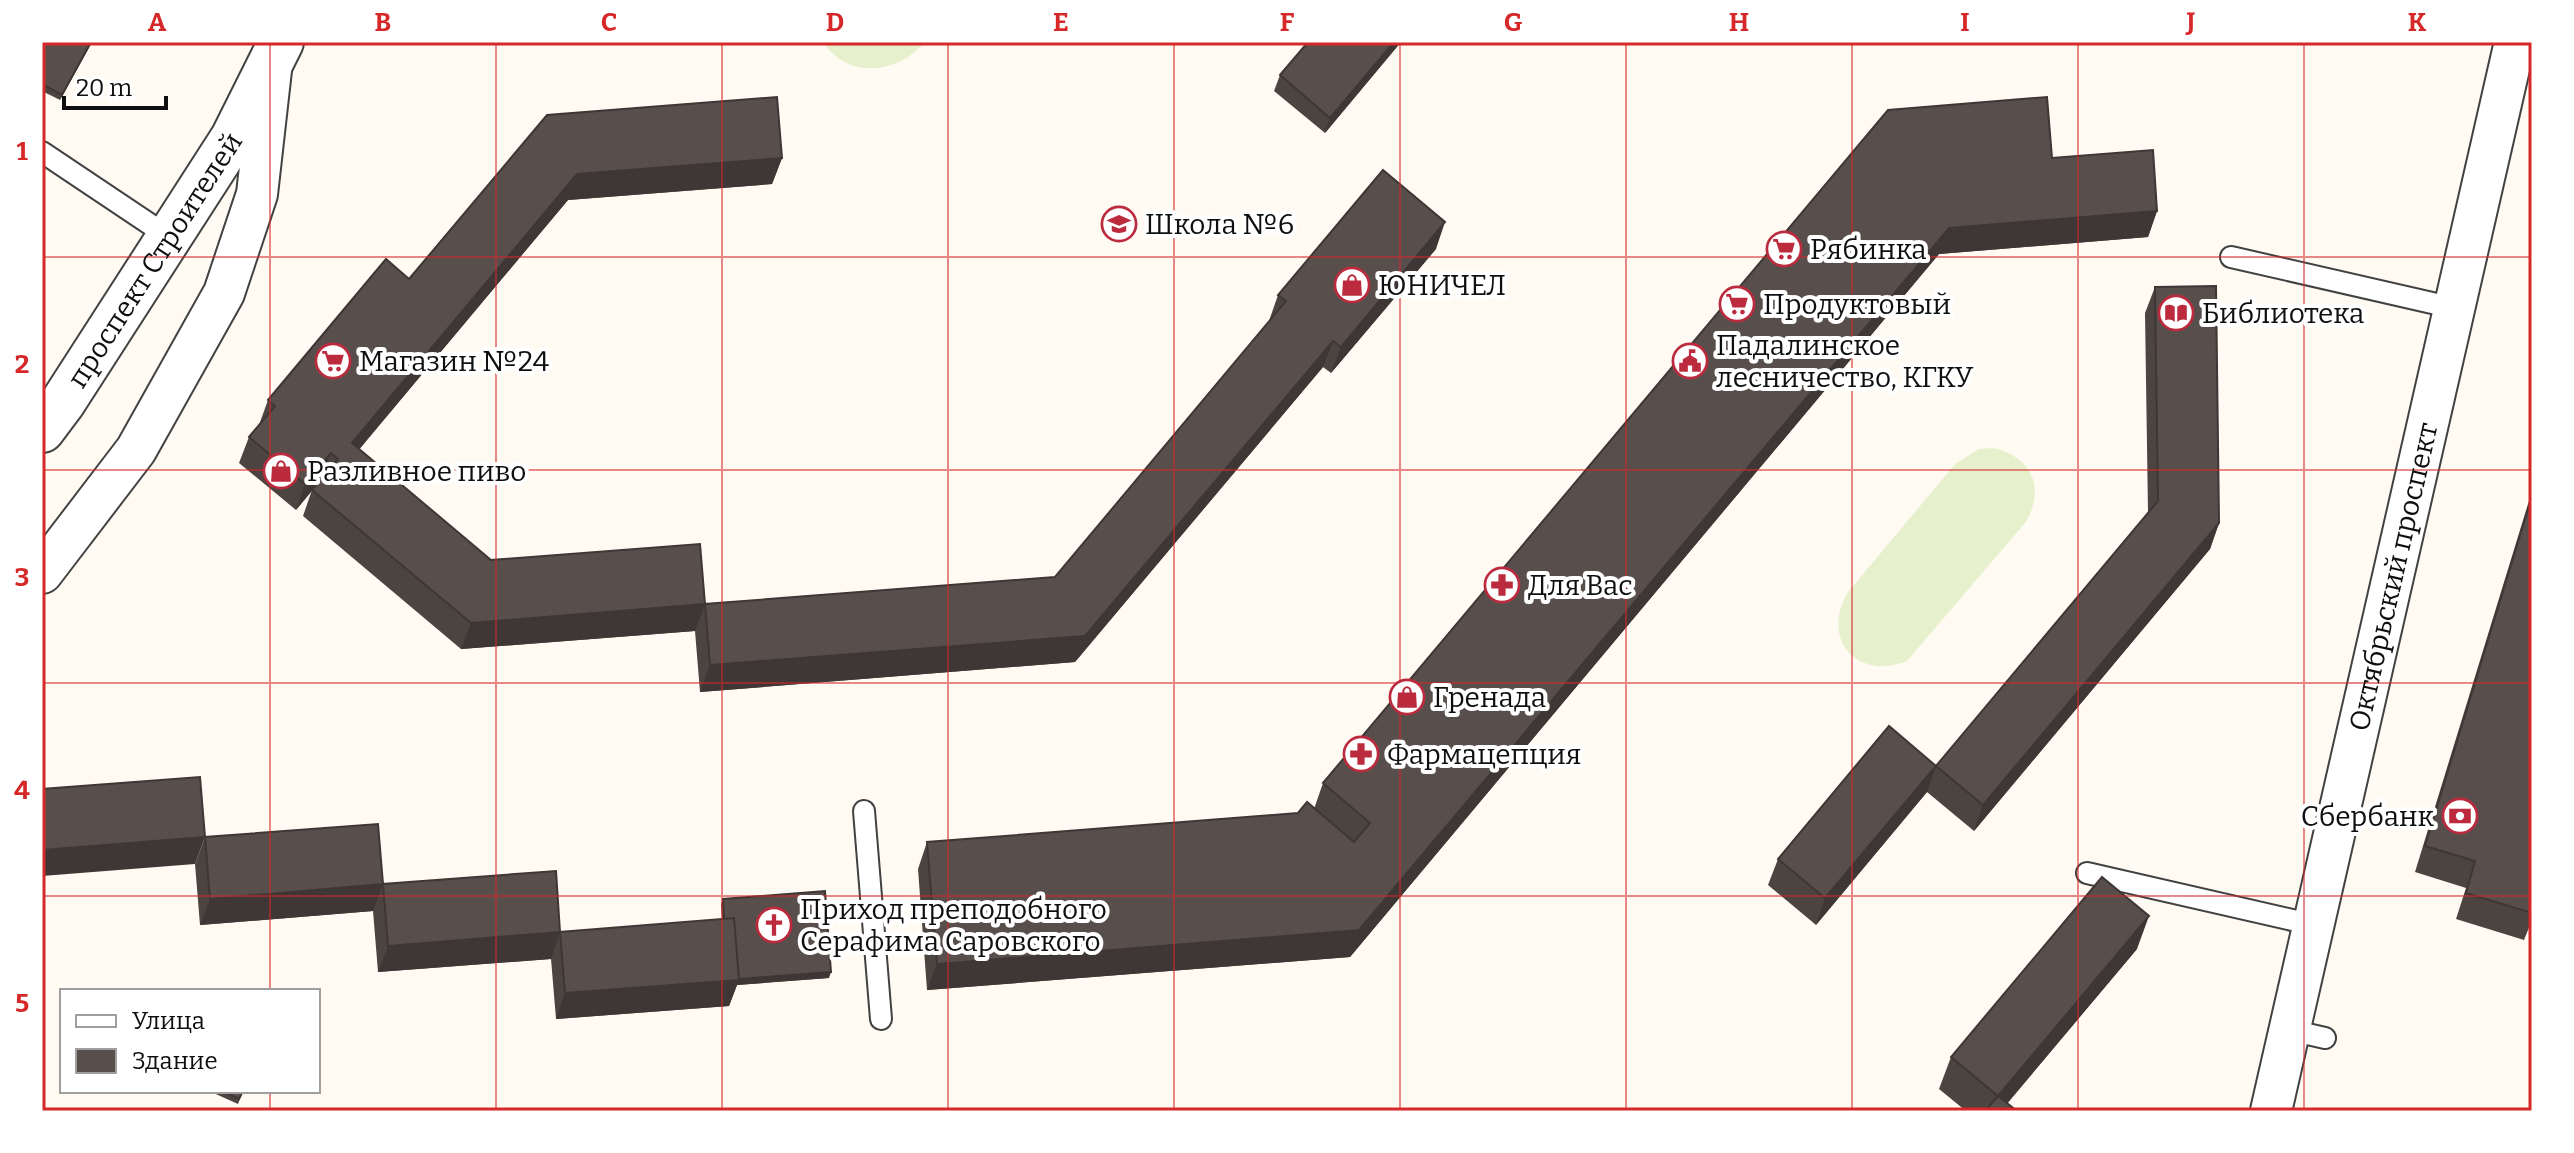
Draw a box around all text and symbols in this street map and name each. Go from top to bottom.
text: A [148,7,167,38]
text: B [375,7,391,38]
text: C [601,7,617,38]
text: D [826,7,844,38]
text: E [1053,7,1069,38]
text: F [1280,7,1295,38]
text: G [1504,7,1523,38]
text: H [1729,7,1749,38]
text: I [1960,7,1970,38]
text: J [2185,7,2196,38]
text: K [2408,7,2427,38]
scale bar [64,60,166,110]
text: 20 m [76,74,132,102]
street label: проспект Строителей [61,127,249,394]
text: 1 [16,136,28,167]
school or university icon: Школа №6 [1100,205,1138,243]
place label: Школа №6 [1145,208,1294,241]
supermarket icon: Рябинка [1765,230,1803,268]
place label: Рябинка [1810,233,1927,266]
shop icon: ЮНИЧЕЛ [1333,266,1371,304]
place label: ЮНИЧЕЛ [1378,269,1506,302]
supermarket icon: Продуктовый [1718,285,1756,323]
place label: Продуктовый [1763,288,1951,321]
library icon: Библиотека [2157,294,2195,332]
place label: Библиотека [2202,297,2364,330]
place label: Падалинское лесничество, КГКУ [1716,329,1974,394]
supermarket icon: Магазин №24 [314,342,352,380]
public building icon: Падалинское лесничество, КГКУ [1671,342,1709,380]
place label: Магазин №24 [359,345,549,378]
text: 2 [15,349,29,380]
street label: Октябрьский проспект [2342,420,2445,734]
shop icon: Разливное пиво [262,452,300,490]
place label: Разливное пиво [307,455,526,488]
text: 3 [15,562,29,593]
pharmacy icon: Для Вас [1483,566,1521,604]
place label: Для Вас [1528,569,1633,602]
shop icon: Гренада [1388,678,1426,716]
place label: Гренада [1433,681,1546,714]
pharmacy icon: Фармацепция [1342,735,1380,773]
place label: Фармацепция [1387,738,1581,771]
text: 4 [14,775,30,806]
bank icon: Сбербанк [2441,797,2479,835]
place label: Сбербанк [2301,800,2435,833]
place label: Приход преподобного Серафима Саровского [800,893,1107,958]
church icon: Приход преподобного Серафима Саровского [755,906,793,944]
text: 5 [15,988,29,1019]
legend [60,989,320,1093]
text: Улица [132,1007,205,1035]
text: Здание [132,1047,218,1075]

